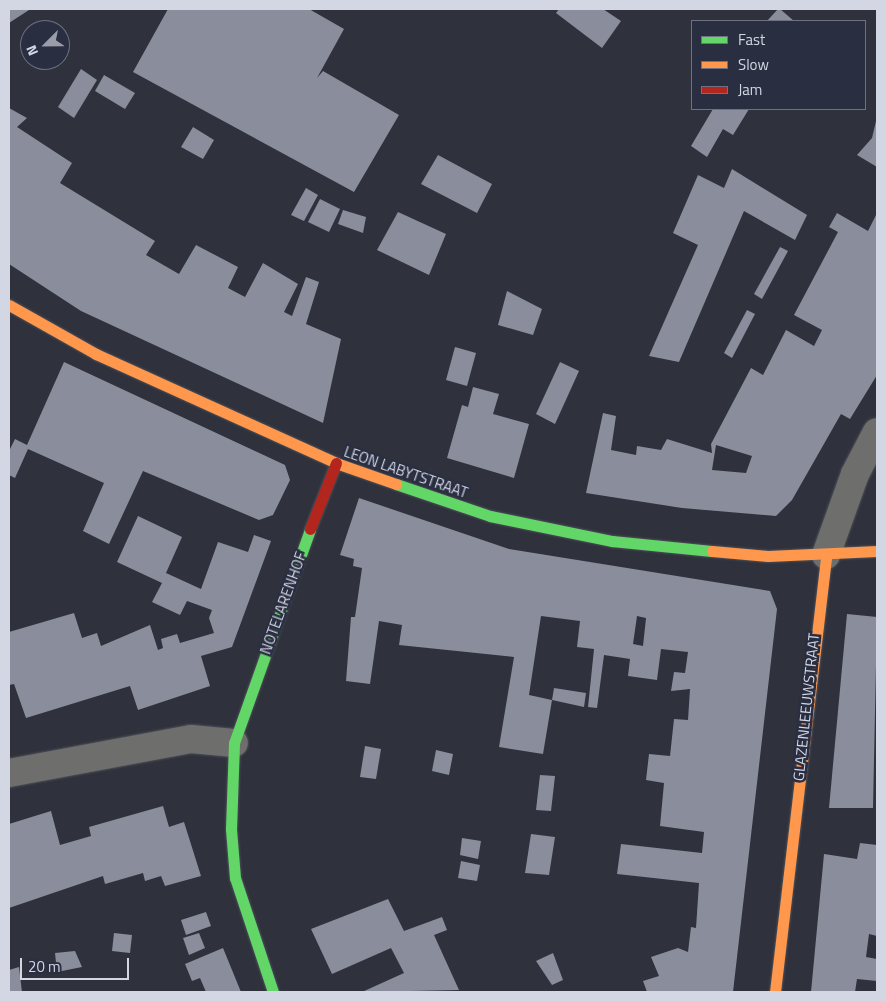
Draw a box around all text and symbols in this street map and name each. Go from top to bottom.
north arrow [20,20,70,70]
legend [691,20,866,110]
text: Fast [738,28,765,51]
text: N [20,42,43,59]
text: Slow [738,53,769,76]
text: Jam [738,78,762,101]
street label: LEON LABYTSTRAAT [342,442,470,502]
street label: NOTELARENHOF [256,549,310,657]
street label: GLAZENLEEUWSTRAAT [789,632,823,782]
scale bar [22,948,131,980]
text: 20 m [28,955,61,978]

